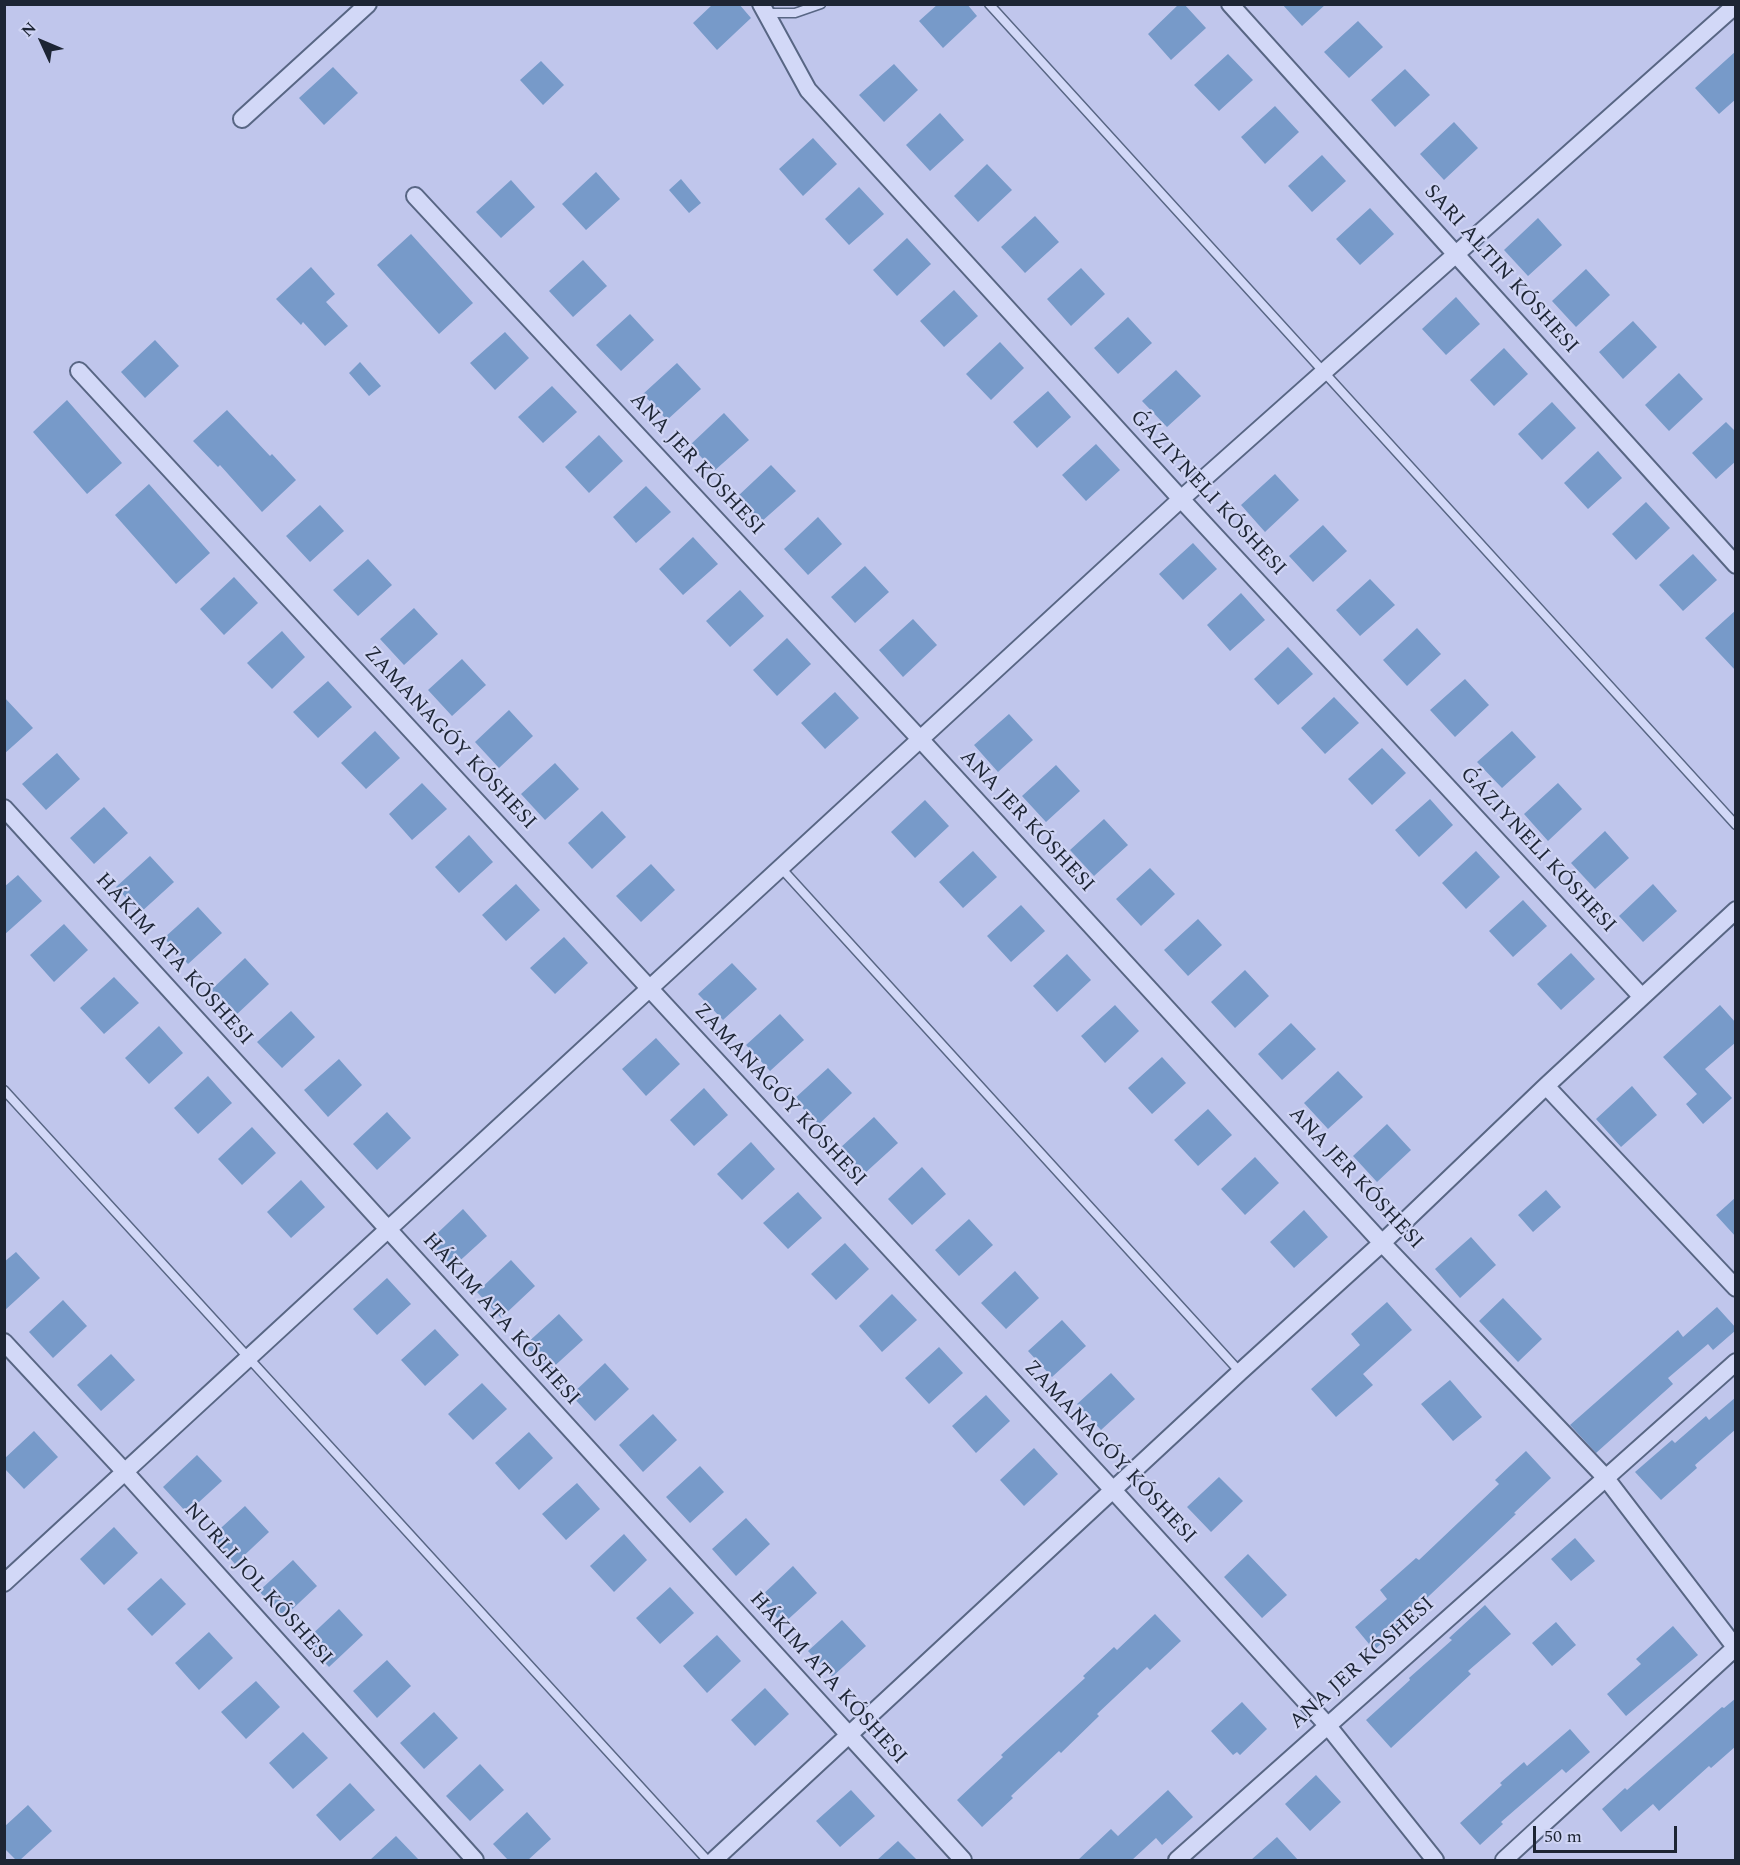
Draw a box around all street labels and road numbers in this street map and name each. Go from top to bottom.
street label: SARI ALTIN KÓSHESI [1417,180,1583,360]
street label: ANA JER KÓSHESI [623,388,769,542]
street label: ǴÁZIYNELI KÓSHESI [1124,406,1290,582]
street label: ZAMANAGÓY KÓSHESI [357,642,541,836]
street label: ANA JER KÓSHESI [953,745,1099,899]
street label: ǴÁZIYNELI KÓSHESI [1454,763,1620,939]
street label: HÁKIM ATA KÓSHESI [89,869,257,1051]
street label: ZAMANAGÓY KÓSHESI [687,999,871,1193]
street label: ANA JER KÓSHESI [1282,1102,1428,1256]
street label: HÁKIM ATA KÓSHESI [416,1229,584,1411]
street label: ZAMANAGÓY KÓSHESI [1017,1356,1201,1550]
street label: NURLI JOL KÓSHESI [177,1499,337,1671]
street label: HÁKIM ATA KÓSHESI [743,1588,911,1770]
street label: ANA JER KÓSHESI [1285,1592,1441,1736]

